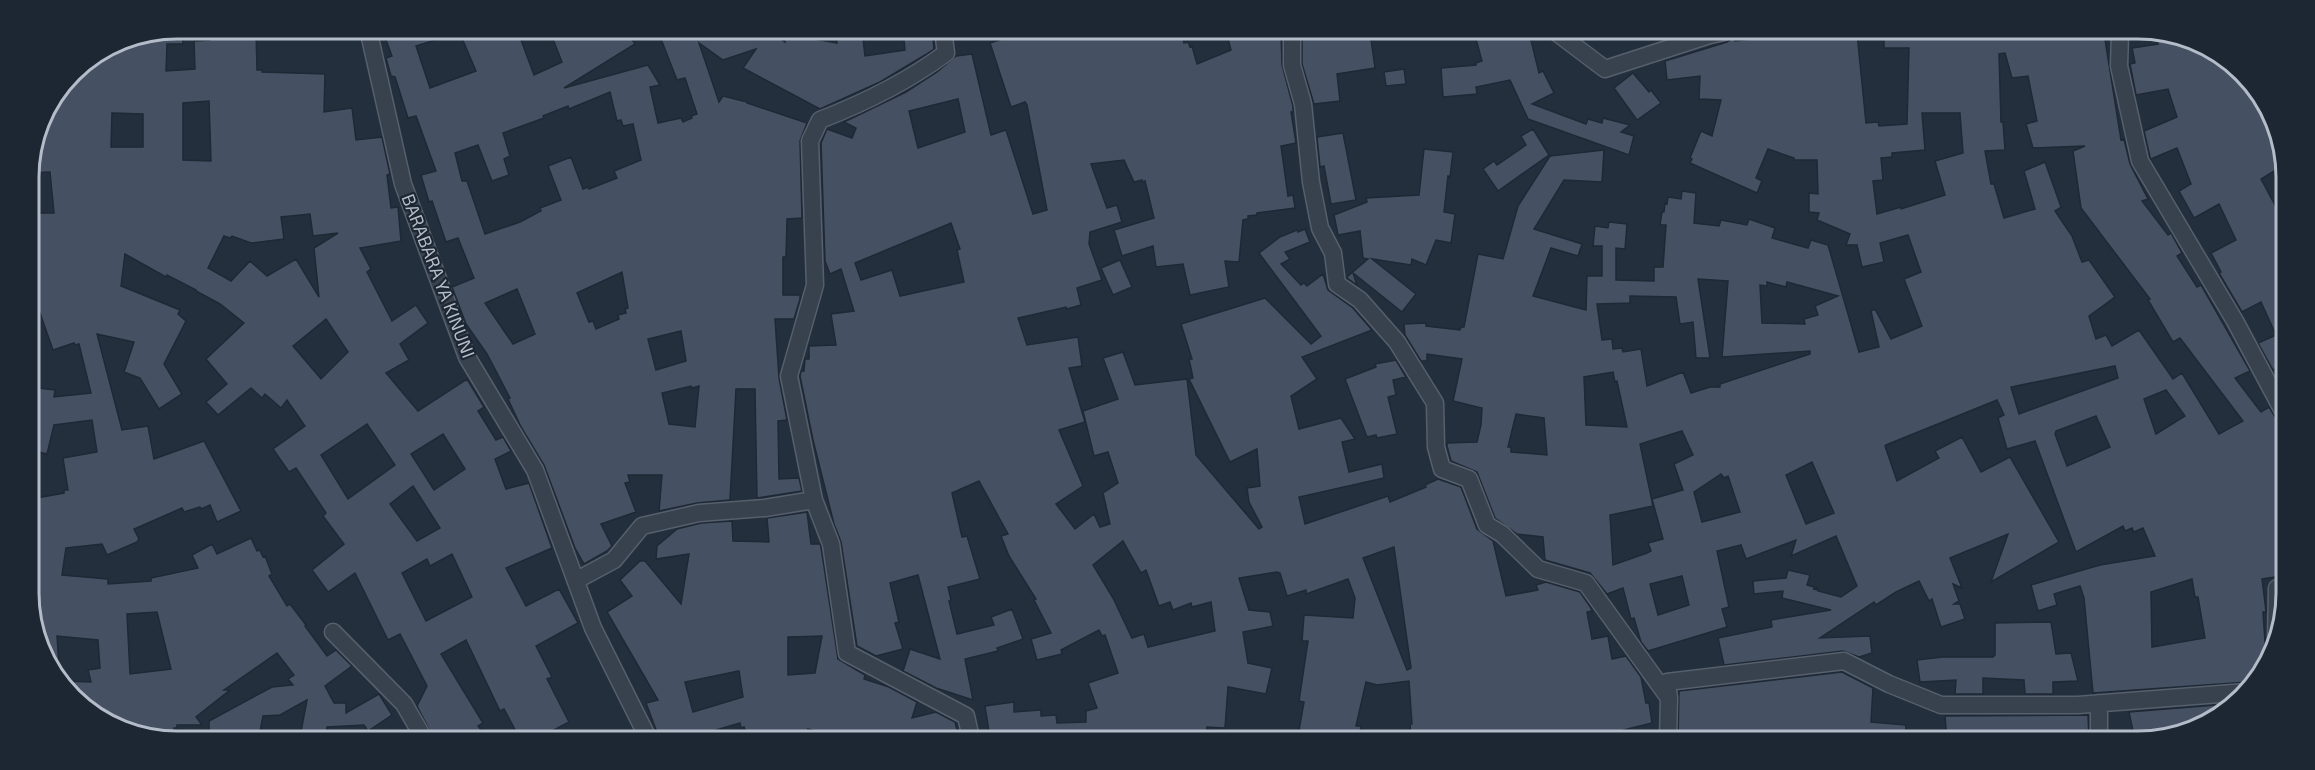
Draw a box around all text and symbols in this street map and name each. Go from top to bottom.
street label: BARABARA YA KINUNI [397,191,480,361]

